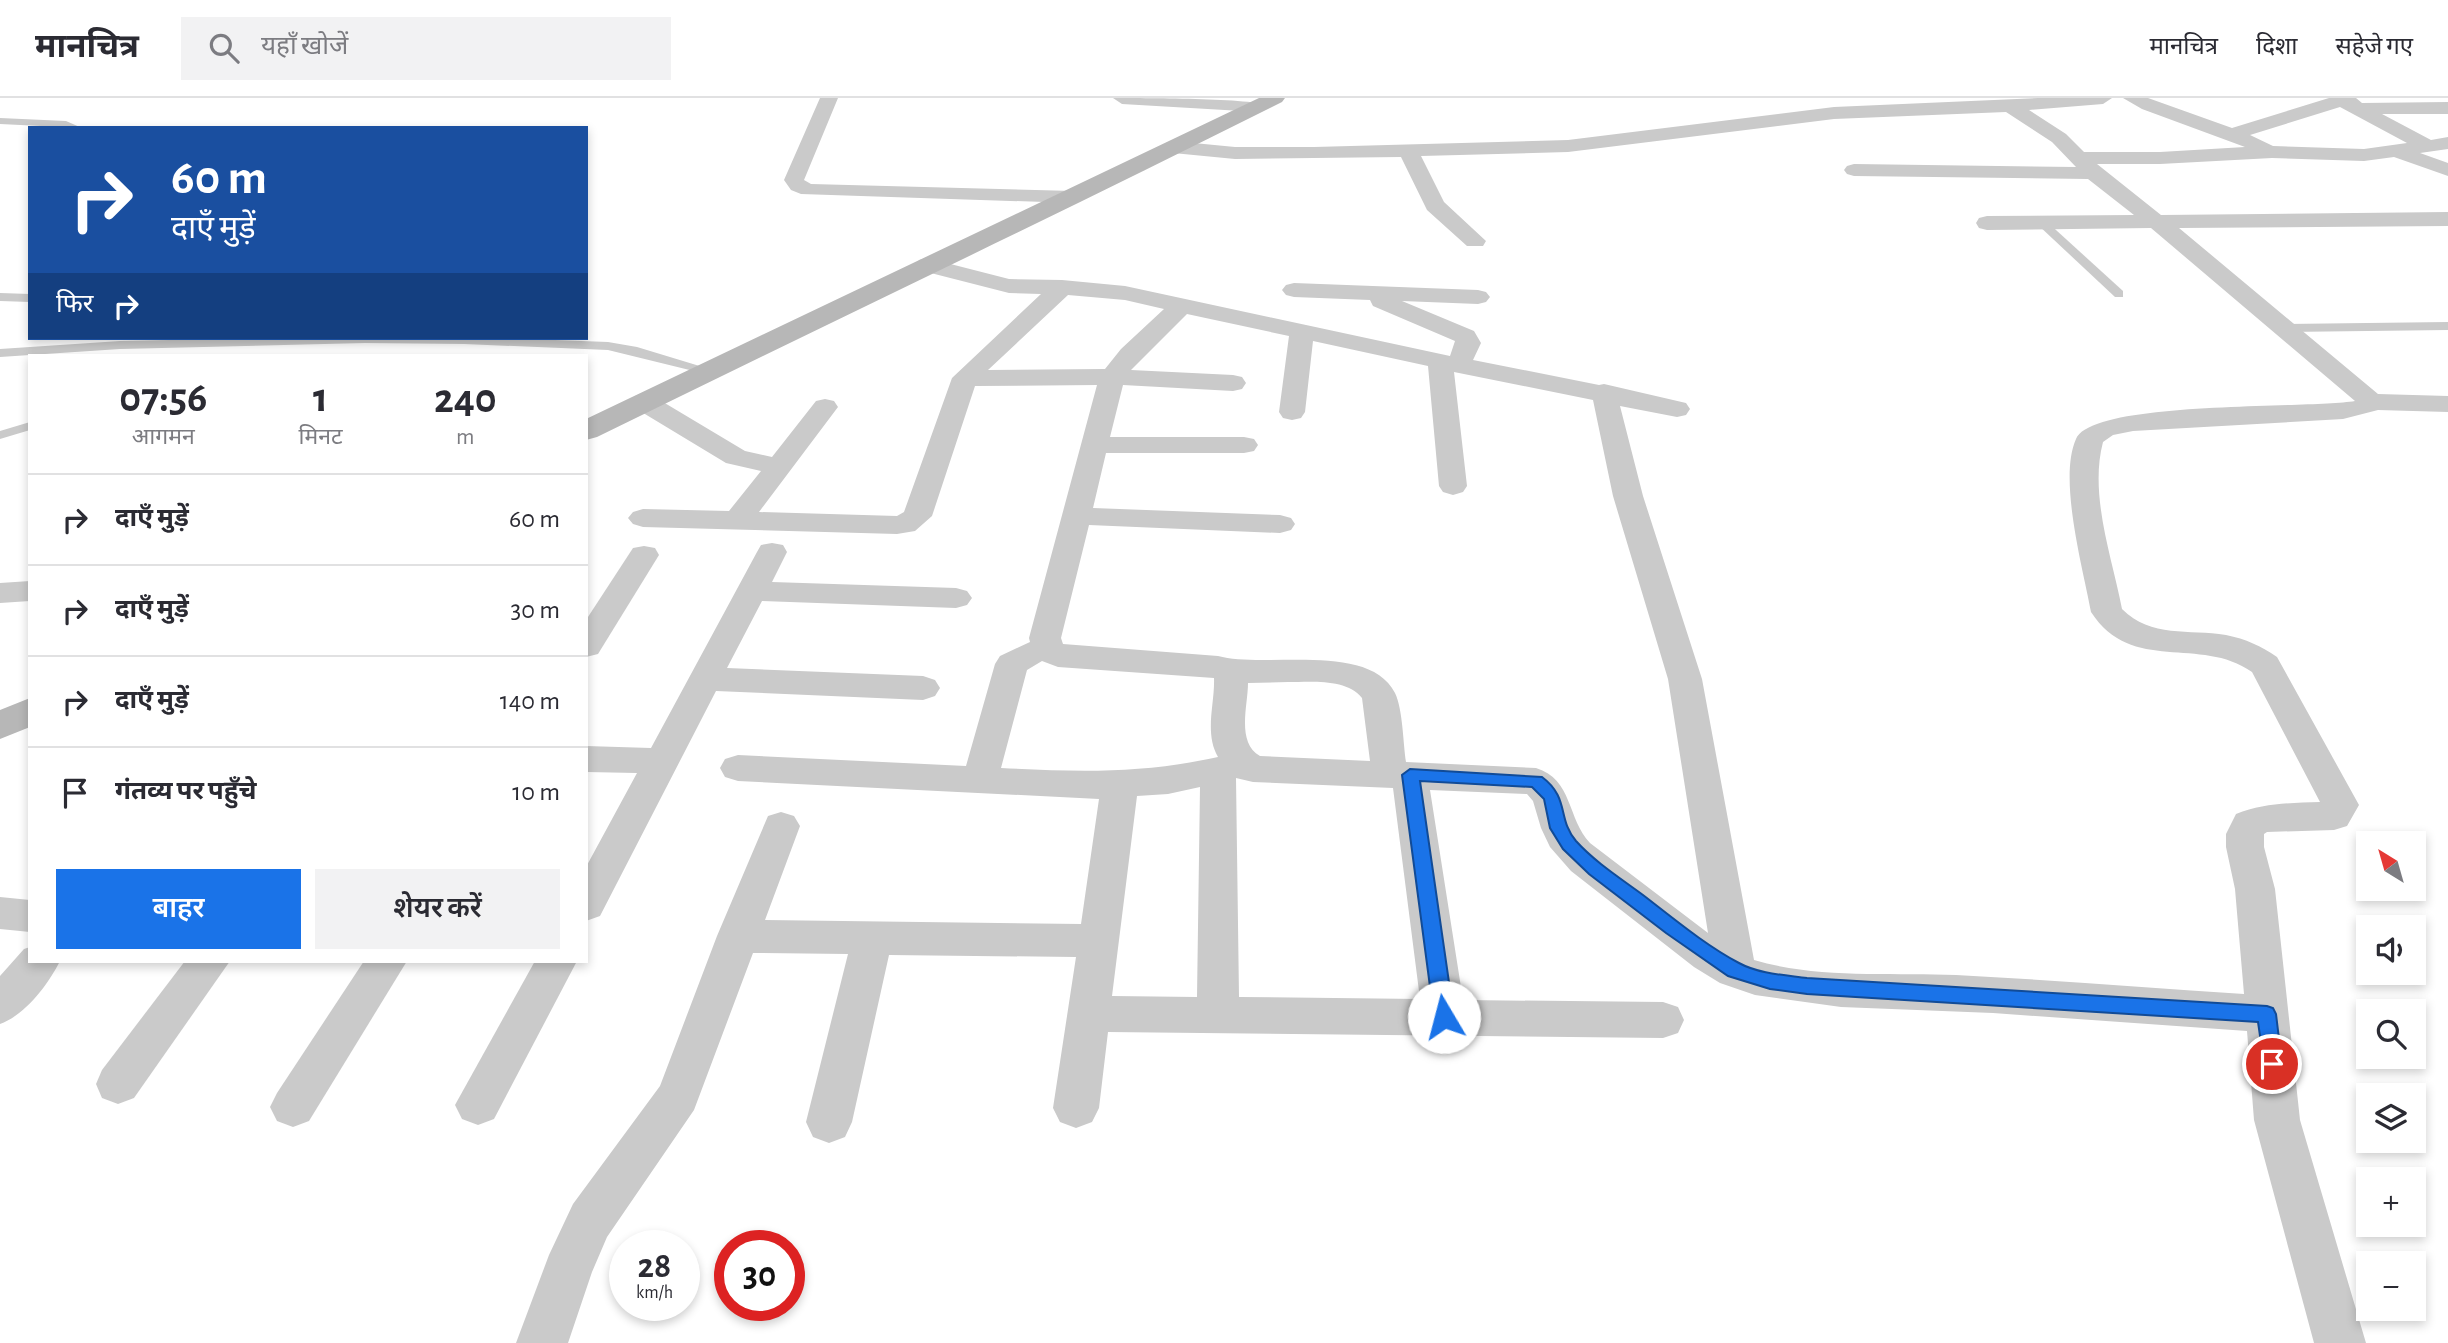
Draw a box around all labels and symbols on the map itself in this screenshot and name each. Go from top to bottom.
north arrow [2356,831,2426,901]
position arrow [1407,980,1481,1054]
pin [2242,1034,2302,1094]
speed limit sign: 30 [714,1230,805,1321]

